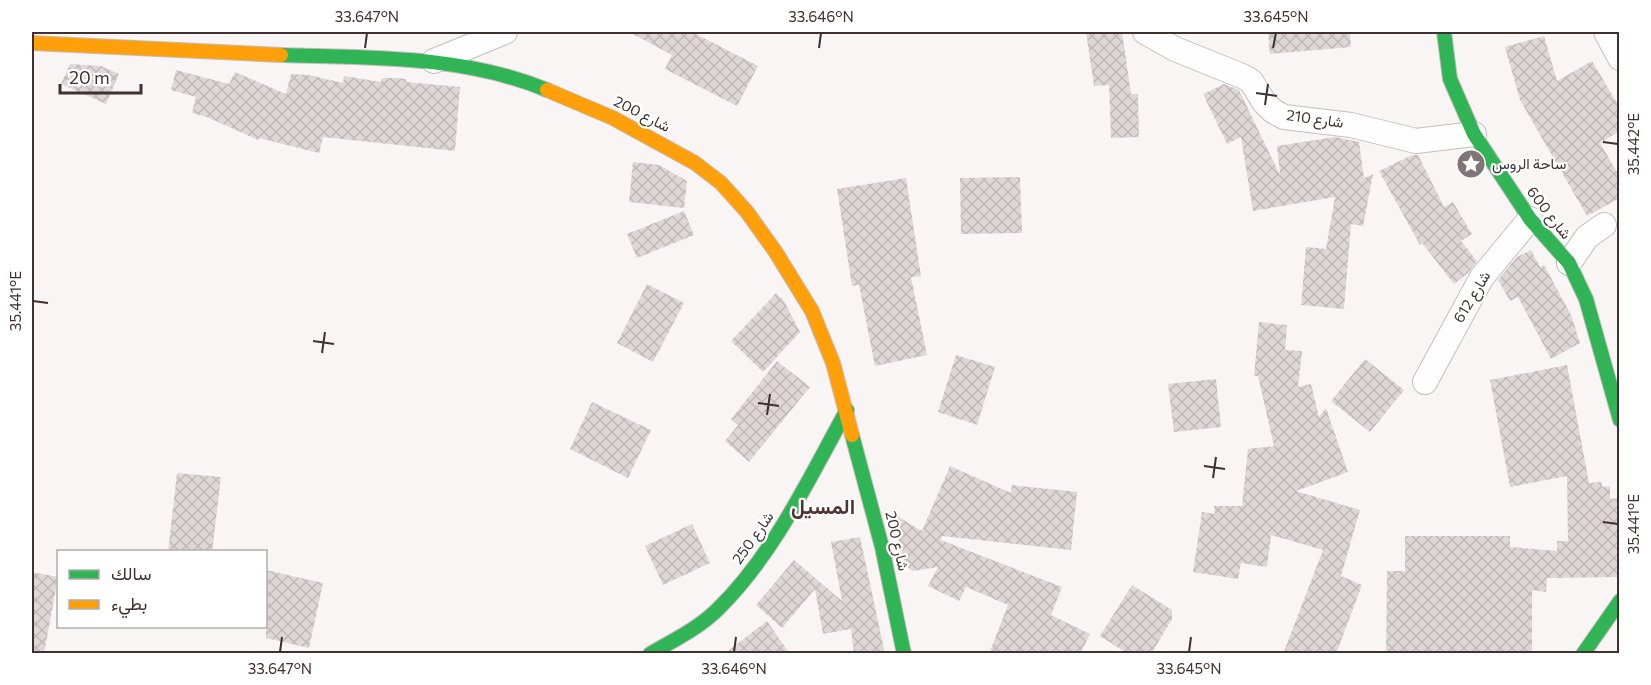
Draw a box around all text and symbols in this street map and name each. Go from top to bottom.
text: 33.647°N [335,7,399,25]
text: 33.646°N [788,7,854,25]
text: 33.645°N [1243,7,1309,25]
scale bar [60,57,141,95]
text: 20 m [69,66,110,88]
street label: شارع 200 [610,91,674,138]
street label: شارع 210 [1285,105,1345,134]
text: 35.442°E [1624,113,1642,175]
place icon: ساحة الروس [1455,148,1487,180]
place label: ساحة الروس [1492,154,1566,174]
street label: شارع 600 [1521,183,1576,244]
street label: شارع 612 [1449,267,1496,327]
text: 35.441°E [6,271,24,331]
district label: المسيل [791,493,855,519]
text: 35.441°E [1624,494,1642,554]
street label: شارع 250 [728,508,779,569]
street label: شارع 200 [879,509,914,573]
legend [57,550,267,628]
text: سالك [111,562,151,584]
text: بطيء [111,592,147,619]
text: 33.647°N [248,659,312,677]
text: 33.646°N [701,659,767,677]
text: 33.645°N [1156,659,1222,677]

